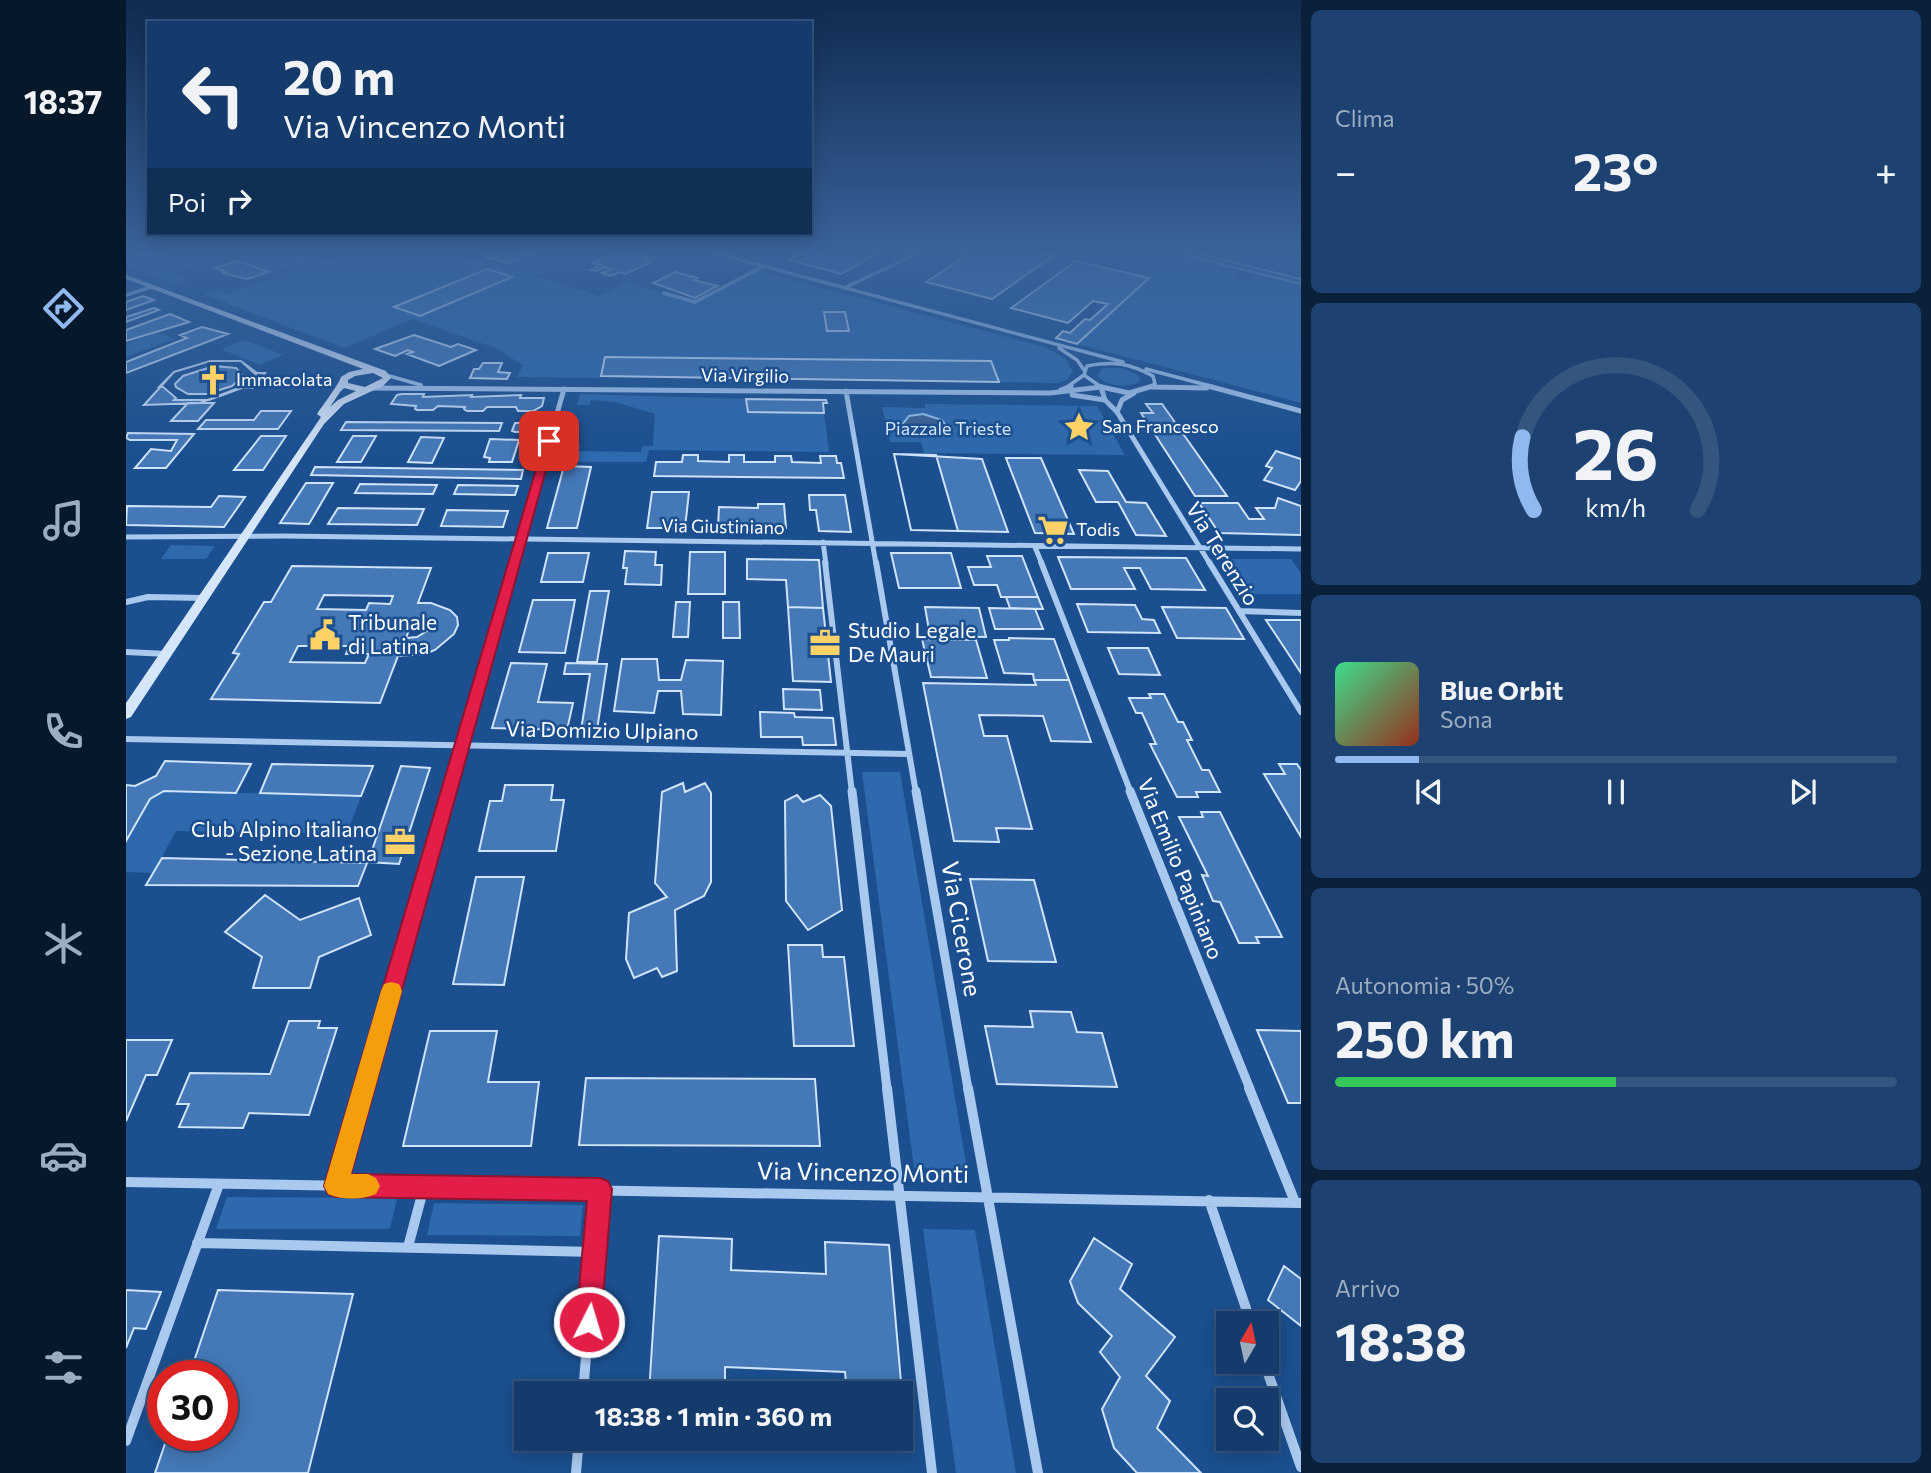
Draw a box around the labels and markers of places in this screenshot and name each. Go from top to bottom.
church icon: Immacolata [196,363,230,397]
place label: Immacolata [236,368,332,390]
place icon: San Francesco [1062,410,1096,444]
pin [519,411,579,471]
place label: San Francesco [1102,415,1219,437]
supermarket icon: Todis [1036,513,1070,547]
place label: Todis [1076,518,1120,540]
place label: Tribunale di Latina [348,609,437,658]
place label: Studio Legale De Mauri [848,617,976,666]
public building icon: Tribunale di Latina [308,618,342,652]
office icon: Studio Legale De Mauri [808,626,842,660]
place label: Club Alpino Italiano - Sezione Latina [191,816,377,865]
office icon: Club Alpino Italiano - Sezione Latina [383,825,417,859]

